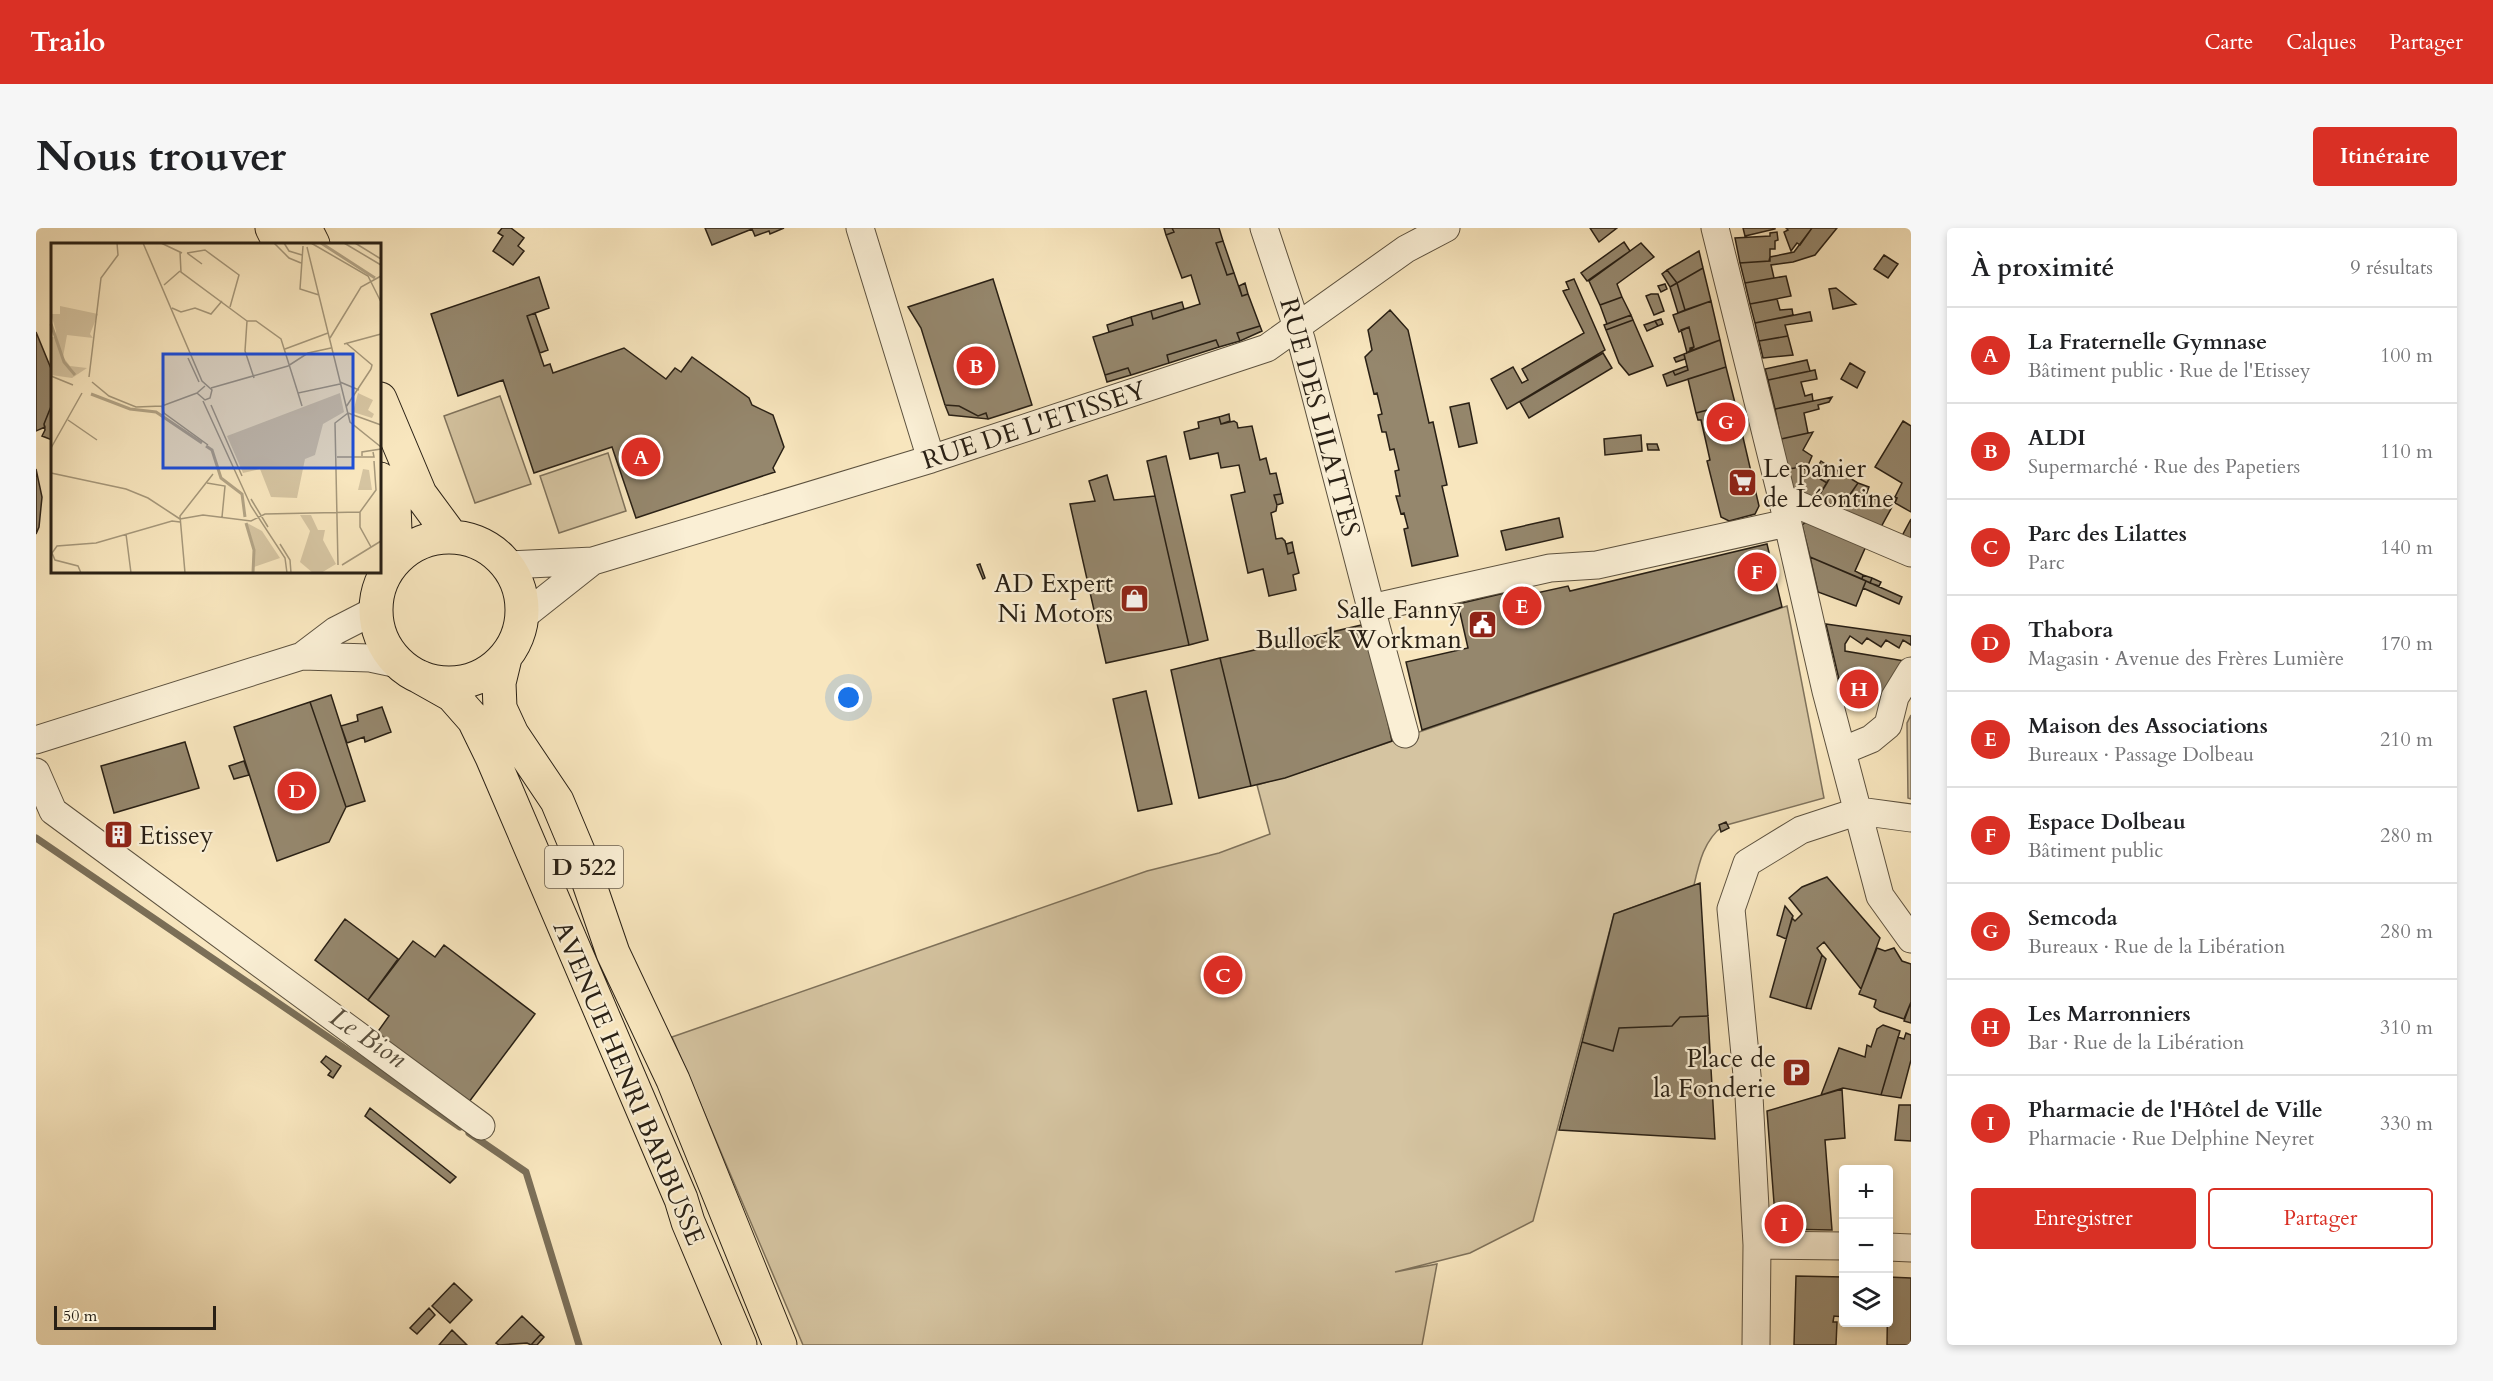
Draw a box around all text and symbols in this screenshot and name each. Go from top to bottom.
text: Trailo [30,23,105,61]
text: Carte [2204,28,2253,57]
text: Calques [2286,28,2356,57]
text: Partager [2389,28,2463,57]
button: Itinéraire [2313,127,2457,186]
text: Nous trouver [36,128,286,185]
inset map [51,243,381,573]
text: À proximité [1971,250,2114,285]
text: 9 résultats [2350,254,2433,281]
street label: RUE DES LILATTES [1271,294,1369,540]
text: La Fraternelle Gymnase [2028,327,2267,357]
text: A [1983,342,1998,369]
text: 100 m [2380,342,2433,369]
pin: B [956,344,996,388]
text: Bâtiment public · Rue de l'Etissey [2028,357,2311,384]
street label: RUE DE L'ETISSEY [918,372,1151,478]
pin: G [1706,400,1746,444]
text: ALDI [2028,423,2086,453]
pin: A [622,434,660,480]
text: B [1983,438,1998,465]
text: 110 m [2380,438,2433,465]
place label: Le panier de Léontine [1763,451,1894,516]
text: Supermarché · Rue des Papetiers [2028,453,2300,480]
supermarket icon: Le panier de Léontine [1726,467,1758,499]
text: Parc des Lilattes [2028,519,2187,549]
text: C [1983,534,1998,561]
text: 140 m [2380,534,2433,561]
text: Parc [2028,549,2065,576]
pin: F [1738,550,1776,594]
place label: AD Expert Ni Motors [994,566,1113,631]
shop icon: AD Expert Ni Motors [1118,582,1150,614]
pin: E [1502,584,1542,628]
place label: Salle Fanny Bullock Workman [1256,592,1462,657]
public building icon: Salle Fanny Bullock Workman [1467,608,1499,640]
text: Thabora [2028,615,2113,645]
text: D [1982,630,1999,657]
text: 170 m [2380,630,2433,657]
text: Magasin · Avenue des Frères Lumière [2028,645,2344,672]
pin: H [1840,666,1878,712]
your location [834,683,863,712]
text: Maison des Associations [2028,711,2268,741]
text: E [1984,726,1997,753]
text: 210 m [2380,726,2433,753]
text: Bureaux · Passage Dolbeau [2028,741,2254,768]
pin: D [278,768,316,814]
text: Espace Dolbeau [2028,807,2186,837]
place label: Etissey [139,818,214,853]
building icon: Etissey [102,819,134,851]
text: F [1985,822,1996,849]
text: 280 m [2380,822,2433,849]
text: Bâtiment public [2028,837,2163,864]
road number: D 522 [545,846,623,888]
text: Semcoda [2028,903,2118,933]
street label: AVENUE HENRI BARBUSSE [545,915,713,1251]
text: G [1982,918,1999,945]
text: 280 m [2380,918,2433,945]
text: Bureaux · Rue de la Libération [2028,933,2285,960]
pin: C [1204,952,1242,998]
water label: Le Bion [322,999,414,1077]
text: Les Marronniers [2028,999,2191,1029]
text: H [1982,1014,1999,1041]
text: 310 m [2380,1014,2433,1041]
text: Bar · Rue de la Libération [2028,1029,2244,1056]
place label: Place de la Fonderie [1653,1041,1776,1106]
parking icon: Place de la Fonderie [1781,1057,1813,1089]
text: Pharmacie de l'Hôtel de Ville [2028,1095,2323,1125]
text: I [1987,1110,1994,1137]
text: 330 m [2380,1110,2433,1137]
text: Pharmacie · Rue Delphine Neyret [2028,1125,2314,1152]
map controls [1839,1165,1893,1327]
button: + [1839,1165,1893,1219]
button: Enregistrer [1971,1188,2196,1249]
button: Partager [2208,1188,2433,1249]
pin: I [1764,1202,1804,1246]
button: − [1839,1219,1893,1273]
button: layers [1839,1273,1893,1327]
scale bar [54,1303,216,1330]
text: 50 m [63,1305,97,1327]

